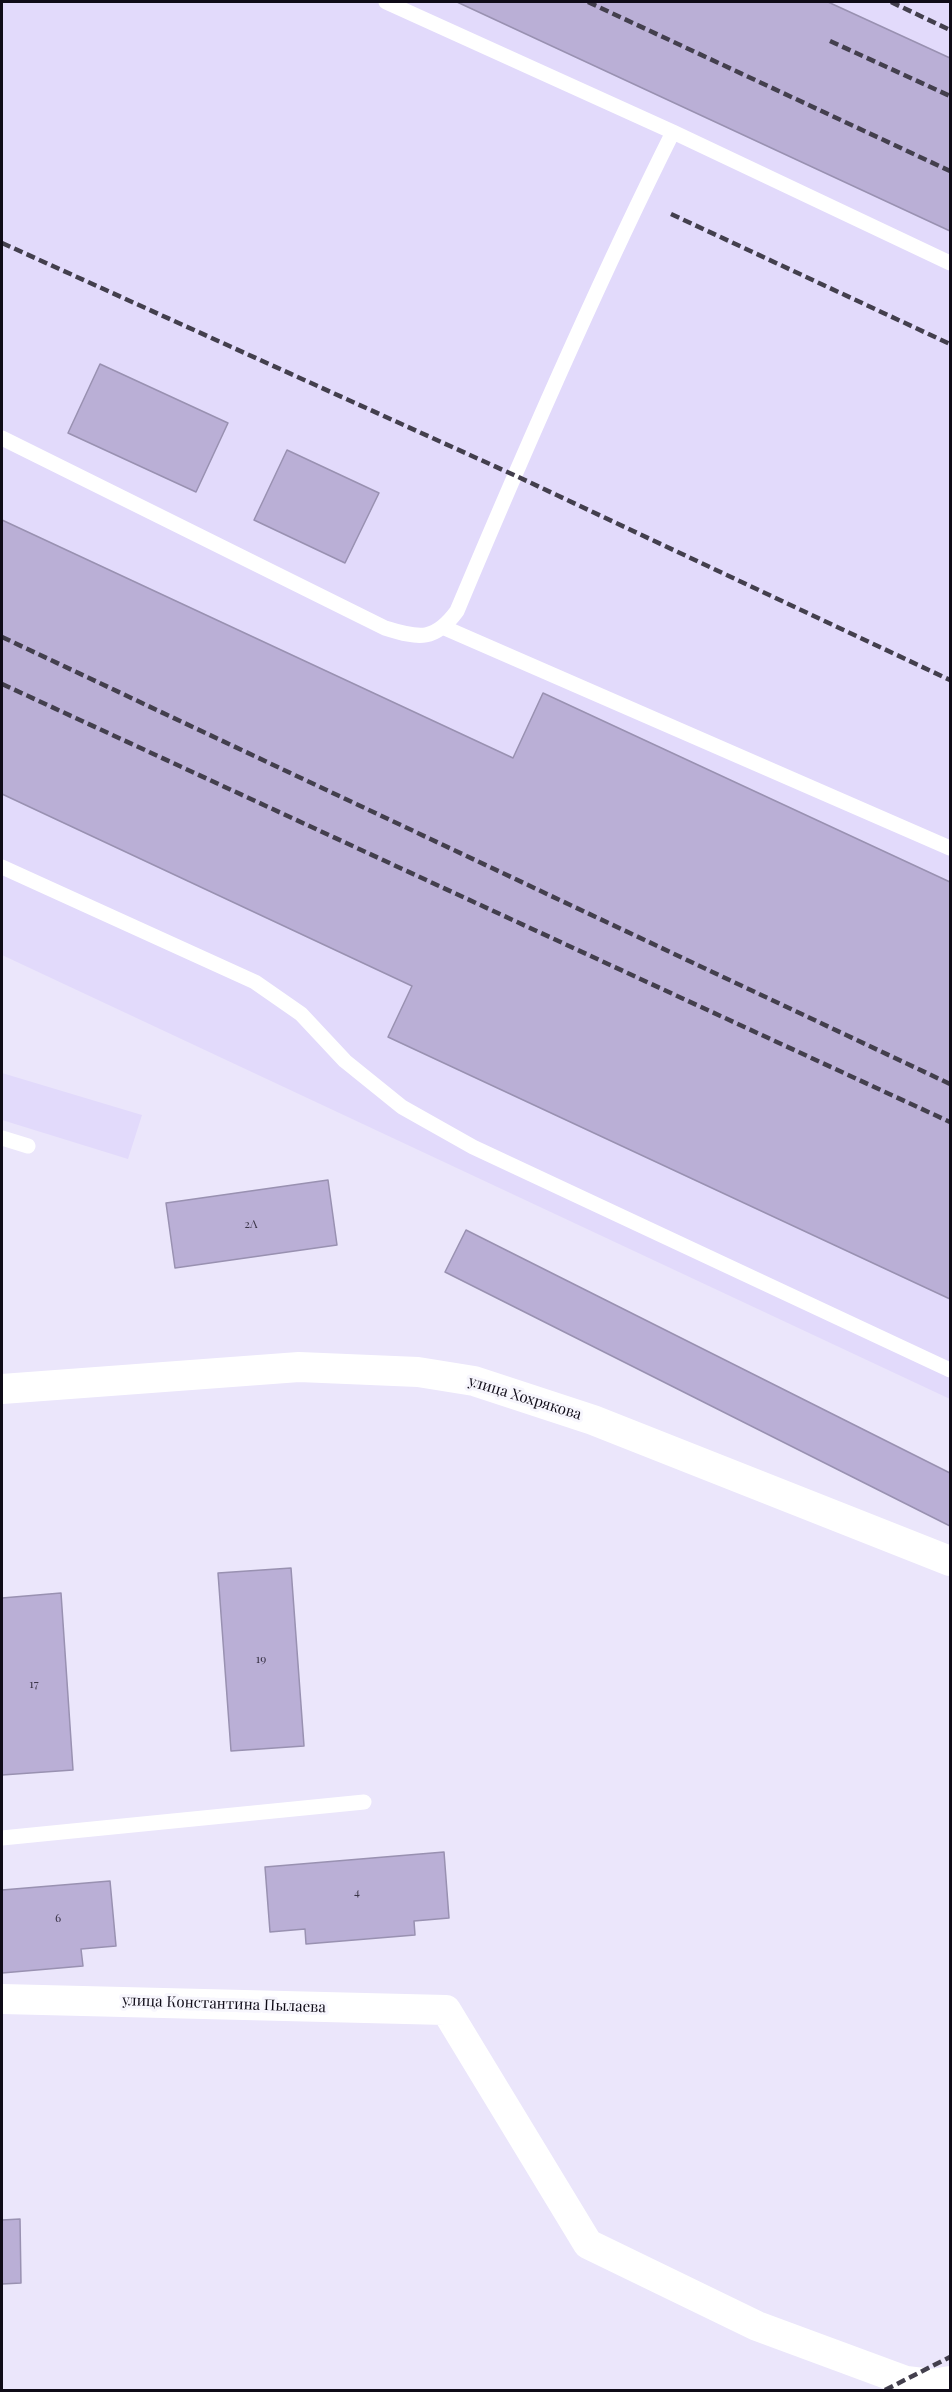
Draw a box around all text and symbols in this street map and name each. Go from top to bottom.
house number: 2А [244,1217,258,1231]
street label: улица Хохрякова [466,1372,584,1424]
house number: 19 [256,1652,266,1666]
house number: 17 [29,1677,39,1691]
house number: 4 [354,1885,360,1899]
house number: 6 [55,1911,61,1925]
street label: улица Константина Пылаева [122,1991,326,2017]

